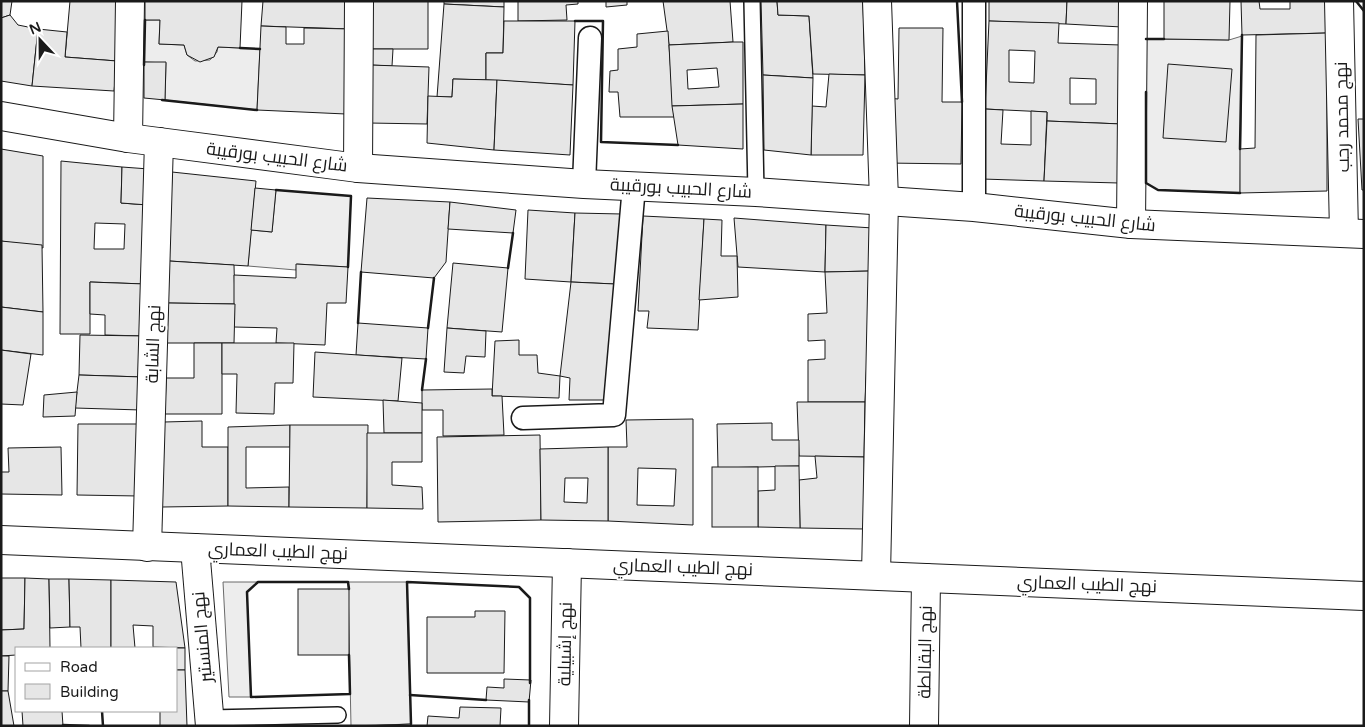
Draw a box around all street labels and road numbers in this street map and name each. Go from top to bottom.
street label: نهج محمد رجب [1330,61,1355,173]
street label: شارع الحبيب بورقيبة [205,137,349,178]
street label: شارع الحبيب بورقيبة [609,173,752,204]
street label: شارع الحبيب بورقيبة [1013,200,1157,237]
street label: نهج الشابة [141,304,166,384]
street label: نهج الطيب العماري [207,538,348,567]
street label: نهج الطيب العماري [612,554,753,583]
street label: نهج الطيب العماري [1016,571,1157,600]
street label: نهج المنستير [187,590,218,684]
street label: نهج إشبيلية [553,602,578,686]
street label: نهج البقالطة [913,605,938,699]

